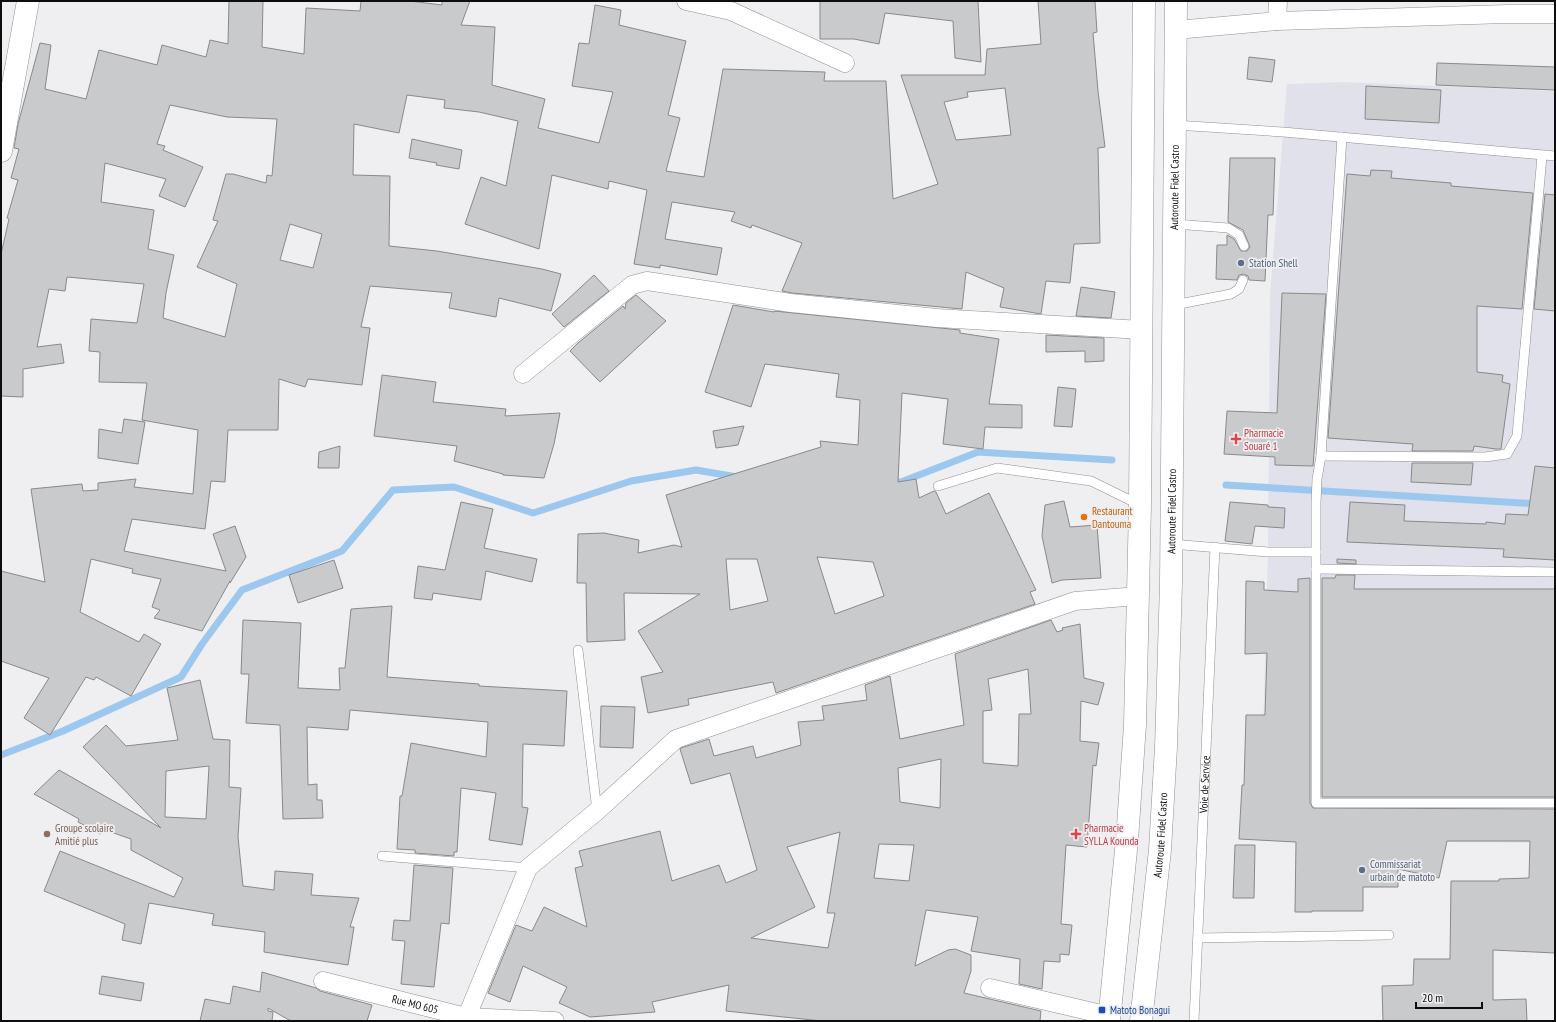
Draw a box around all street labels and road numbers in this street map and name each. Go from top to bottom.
street label: Autoroute Fidel Castro [1167,144,1182,230]
street label: Autoroute Fidel Castro [1164,468,1179,554]
street label: Voie de Service [1196,755,1213,814]
street label: Autoroute Fidel Castro [1150,792,1170,878]
street label: Rue MO 605 [391,992,440,1017]

